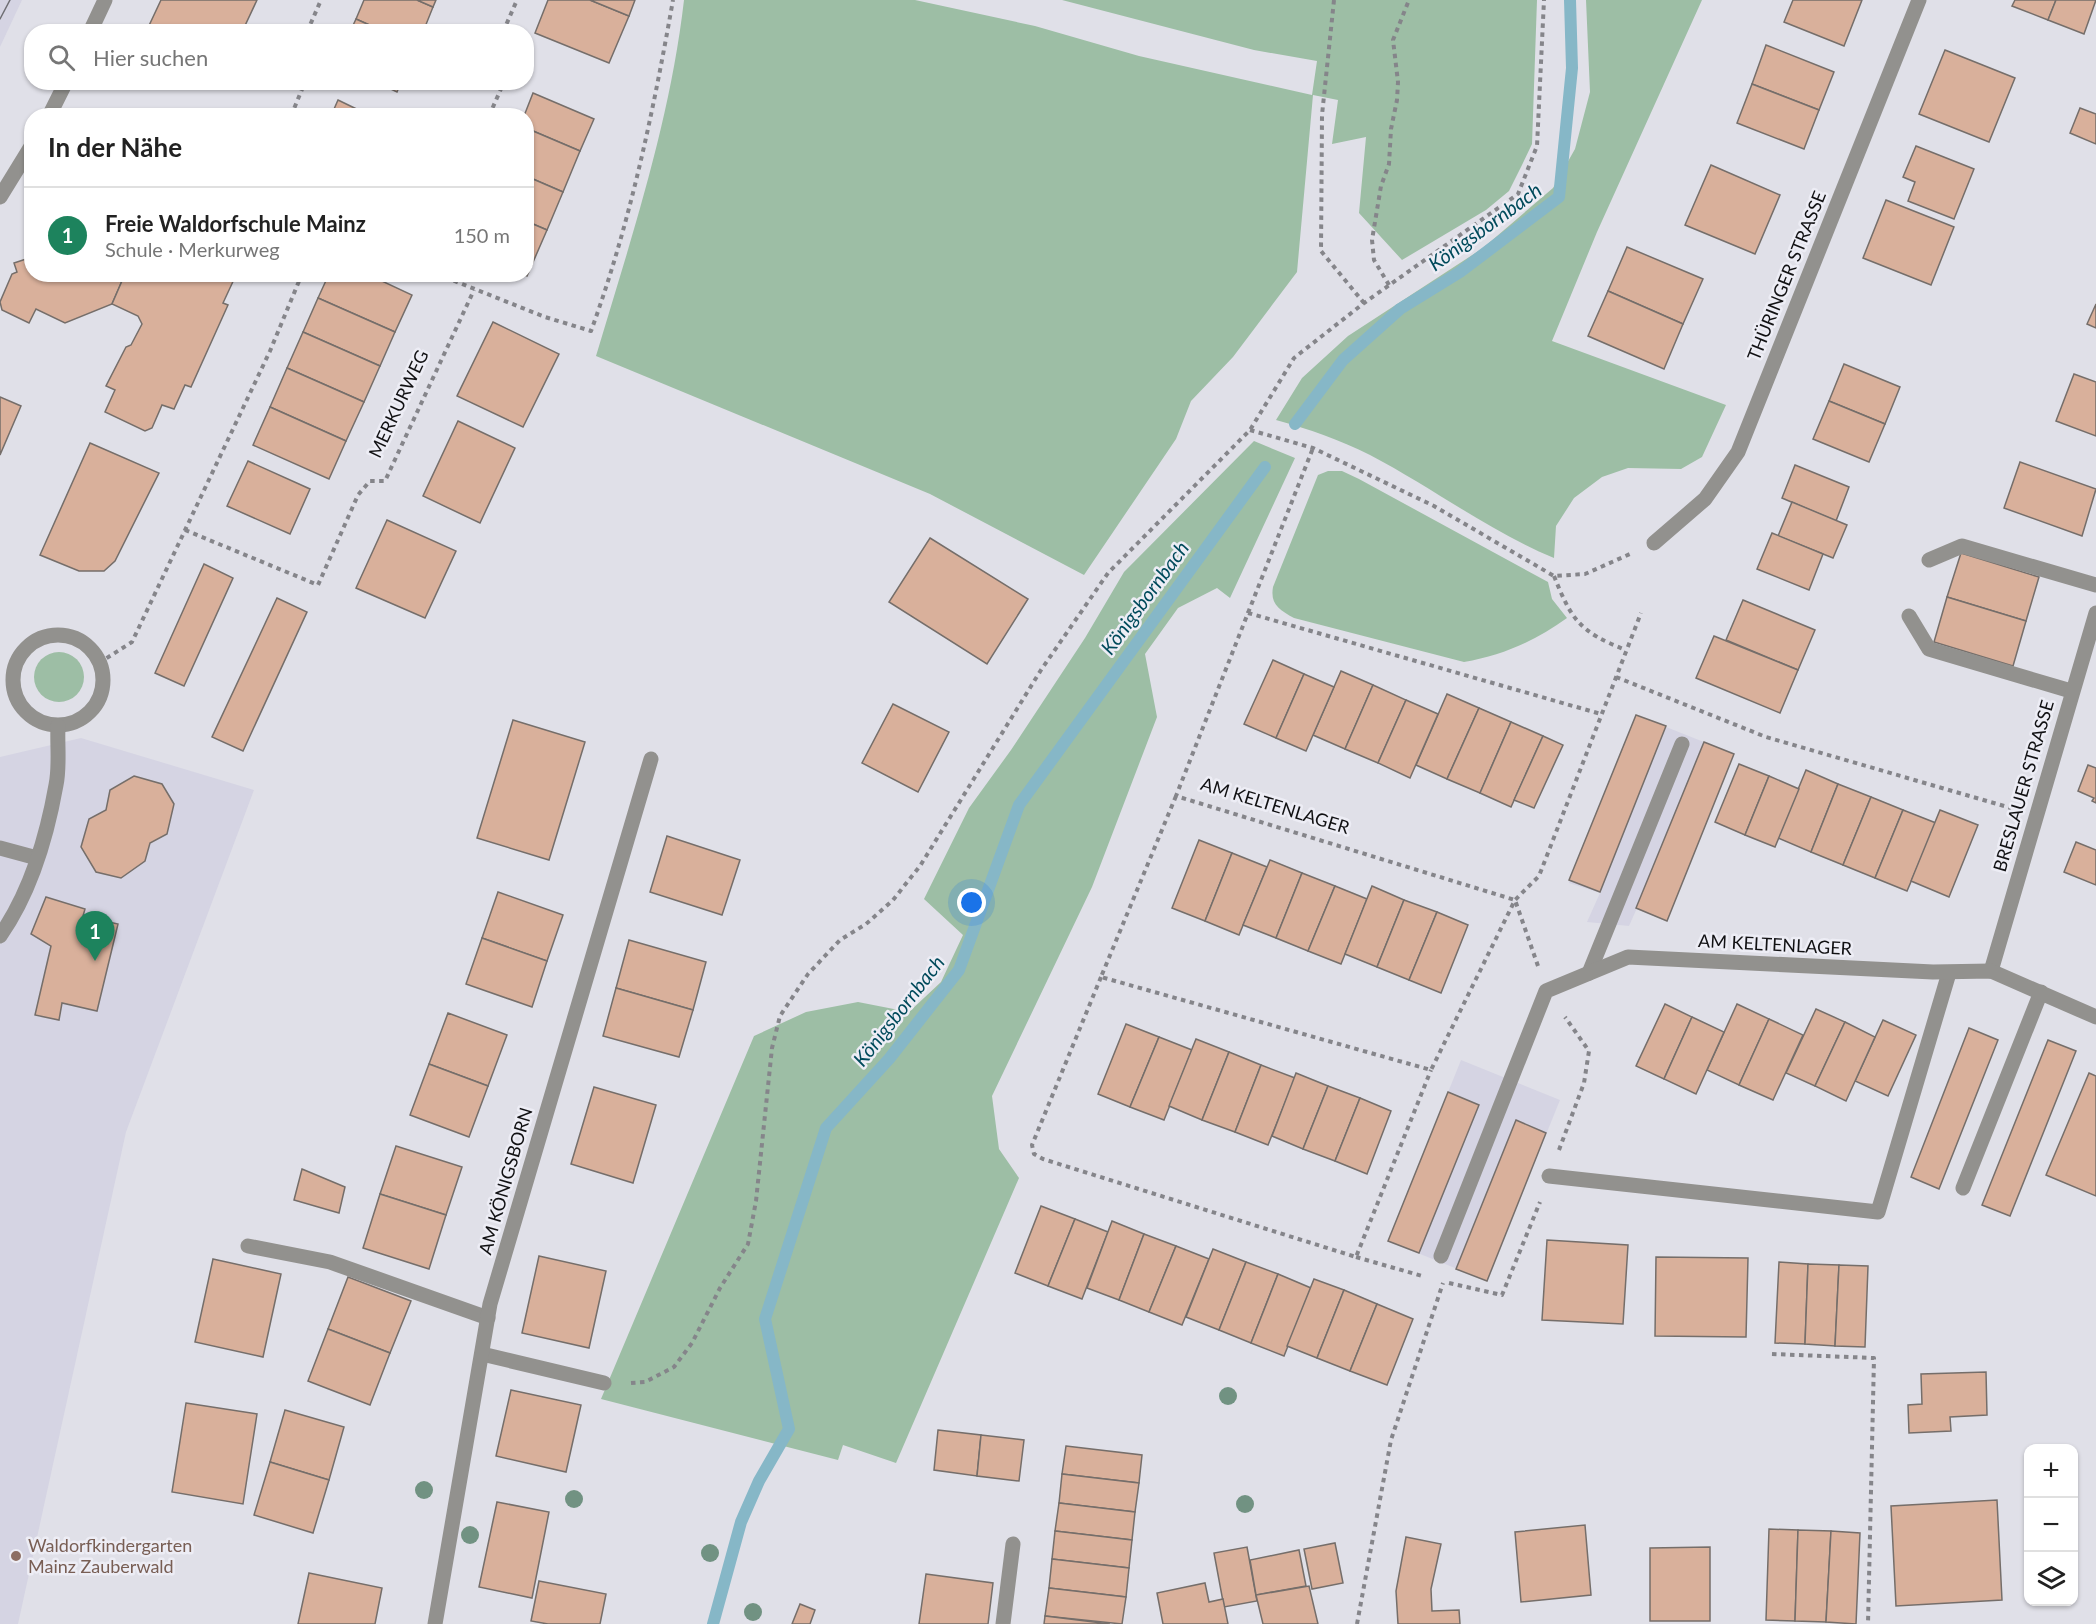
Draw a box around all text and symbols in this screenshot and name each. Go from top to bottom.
search box [24,24,534,90]
icon: search [45,41,78,74]
text: Hier suchen [93,44,208,71]
text: In der Nähe [48,131,182,163]
water label: Königsbornbach [1423,177,1546,275]
street label: THÜRINGER STRASSE [1742,188,1830,364]
text: Freie Waldorfschule Mainz [105,210,366,237]
text: 1 [62,223,73,247]
text: 150 m [454,223,510,247]
text: Schule · Merkurweg [105,237,280,261]
street label: MERKURWEG [363,346,433,461]
water label: Königsbornbach [1095,536,1193,659]
street label: BRESLAUER STRASSE [1988,697,2058,874]
street label: AM KELTENLAGER [1198,772,1353,838]
your location [957,888,986,917]
pin: 1 [76,912,115,961]
street label: AM KELTENLAGER [1698,929,1853,959]
water label: Königsbornbach [848,950,949,1070]
street label: AM KÖNIGSBORN [474,1105,537,1257]
map controls [2024,1444,2078,1606]
button: + [2024,1444,2078,1498]
button: − [2024,1498,2078,1552]
place label: Waldorfkindergarten Mainz Zauberwald [28,1534,192,1577]
marker: Waldorfkindergarten Mainz Zauberwald [9,1549,23,1563]
button: layers [2024,1552,2078,1606]

